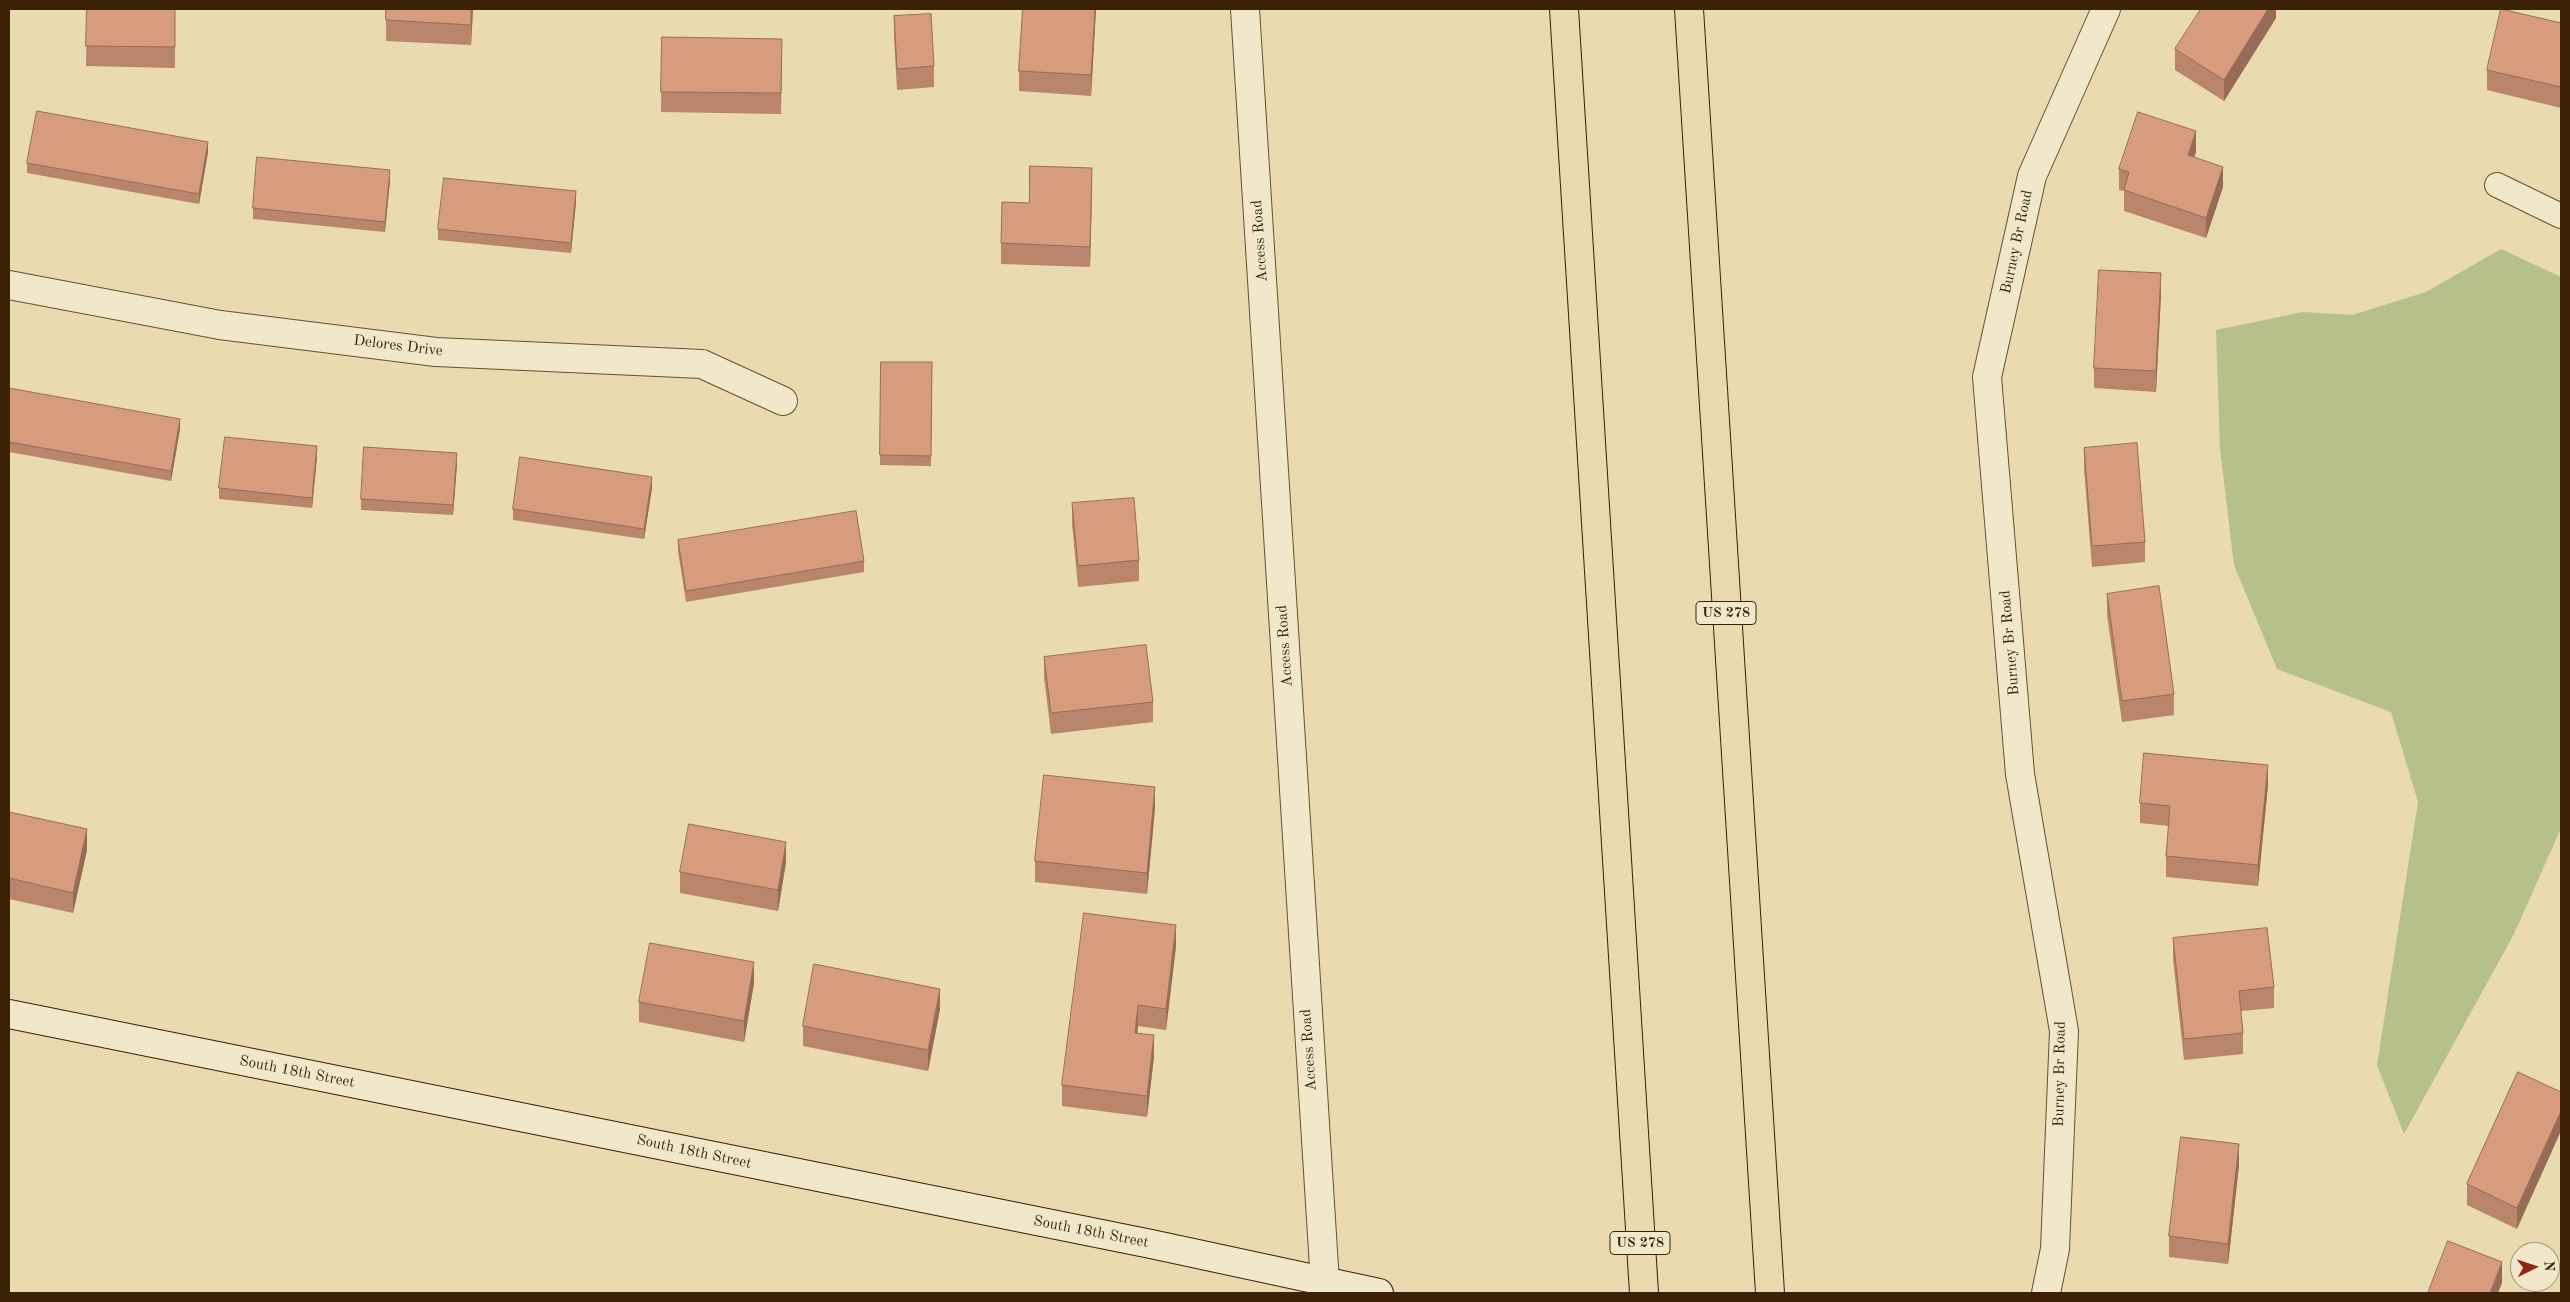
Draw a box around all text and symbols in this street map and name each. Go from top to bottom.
street label: Burney Br Road [1997,188,2037,296]
street label: Access Road [1248,199,1272,283]
street label: Delores Drive [352,332,444,360]
street label: Burney Br Road [1996,590,2024,696]
road number: US 278 [1696,602,1756,624]
street label: Access Road [1273,604,1297,688]
street label: Access Road [1297,1008,1321,1092]
street label: Burney Br Road [2050,1021,2070,1127]
street label: South 18th Street [238,1052,356,1092]
street label: South 18th Street [635,1131,753,1173]
street label: South 18th Street [1032,1212,1150,1252]
road number: US 278 [1610,1232,1670,1254]
north arrow [2510,1242,2560,1292]
text: N [2542,1260,2556,1272]

